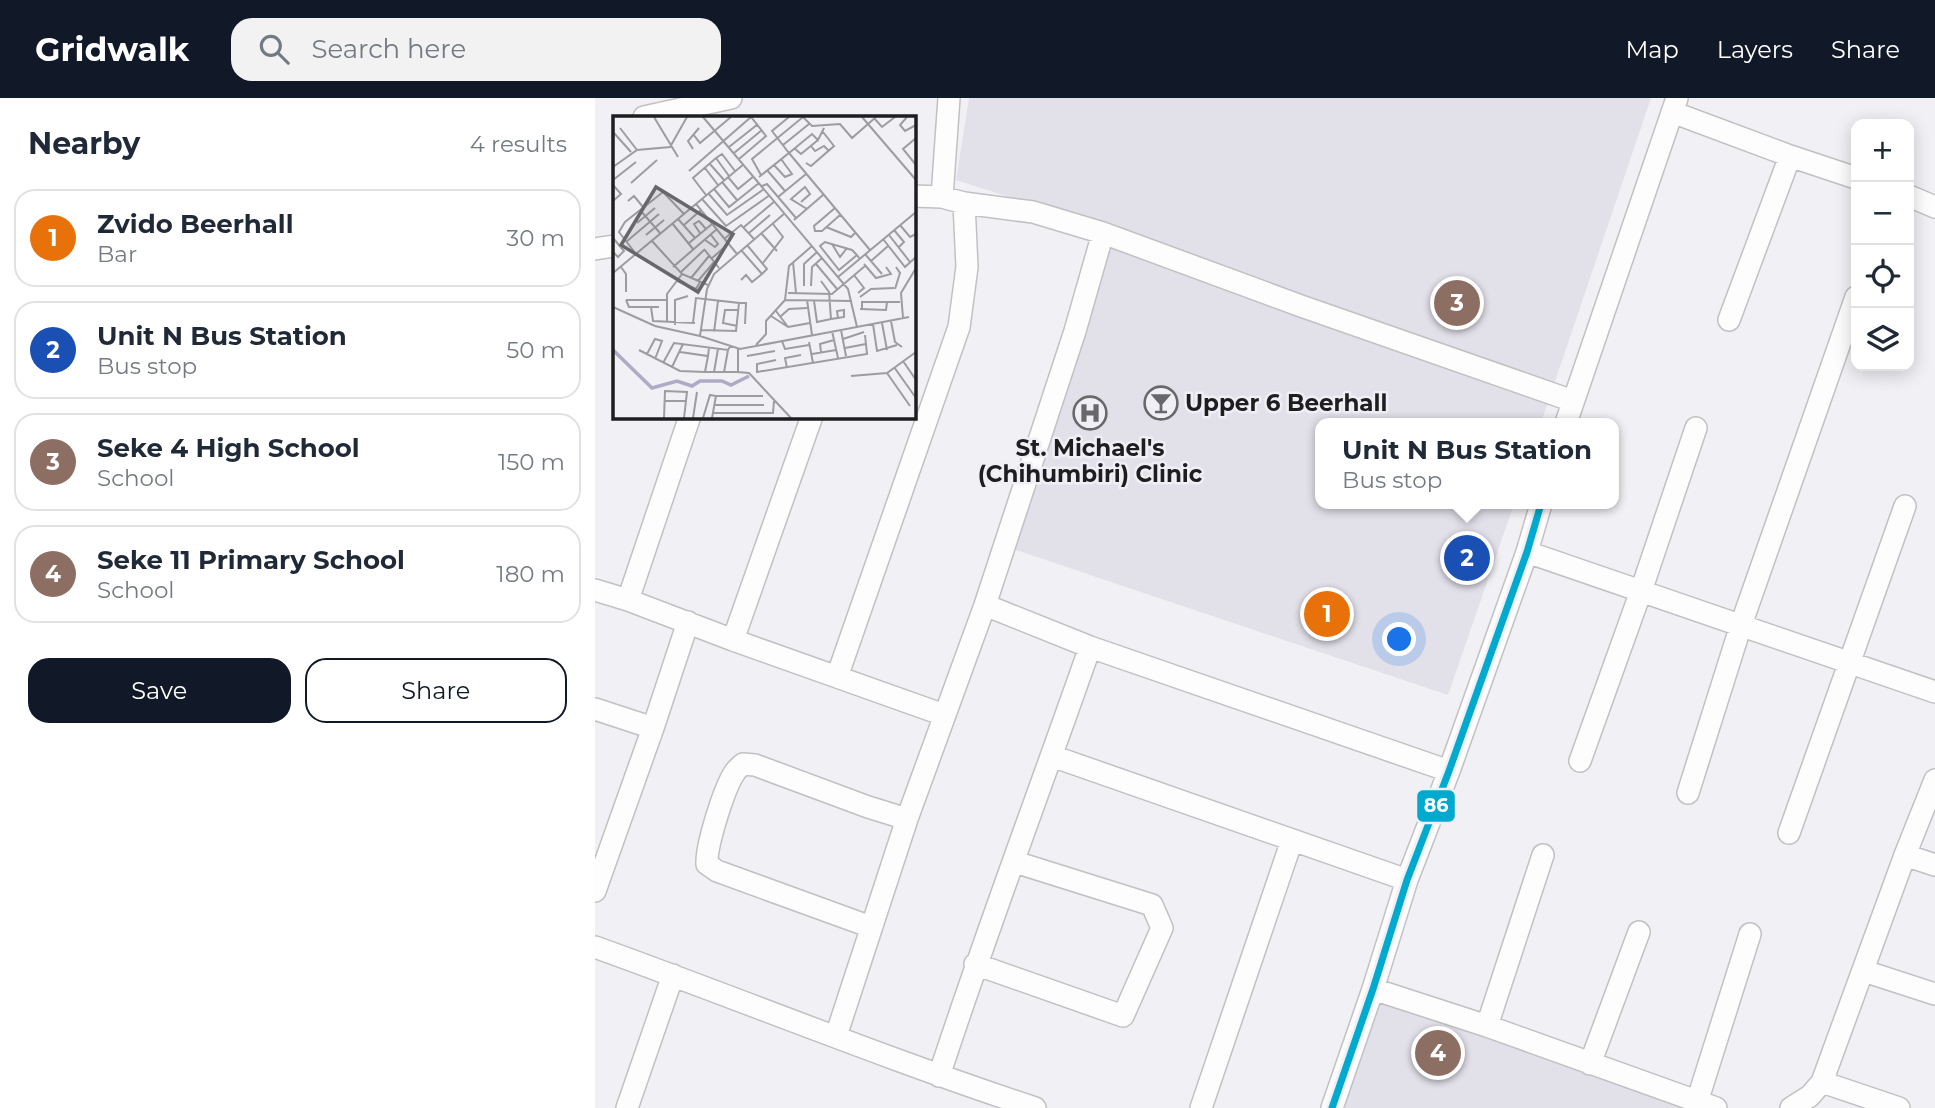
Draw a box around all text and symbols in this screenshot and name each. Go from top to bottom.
search box [231,18,721,81]
text: Gridwalk [35,29,189,69]
icon: search [255,30,293,68]
text: Search here [311,33,466,65]
text: Map [1625,35,1679,64]
text: Layers [1717,35,1793,64]
text: Share [1831,35,1900,64]
inset map [613,116,915,418]
map controls [1851,119,1914,371]
button: + [1851,119,1914,182]
text: Nearby [28,125,140,162]
text: 4 results [470,130,567,158]
button: − [1851,182,1914,245]
text: Zvido Beerhall [97,208,294,240]
text: 1 [48,224,58,252]
text: 30 m [506,224,565,252]
text: Bar [97,240,137,268]
button: locate [1851,245,1914,308]
pin: 3 [1434,277,1480,329]
button: layers [1851,308,1914,371]
text: Unit N Bus Station [97,320,347,352]
text: 2 [46,336,60,364]
text: 50 m [506,336,565,364]
text: Bus stop [97,352,197,380]
bar icon: Upper 6 Beerhall [1142,384,1180,422]
place label: Upper 6 Beerhall [1185,389,1387,417]
hospital icon: St. Michael's (Chihumbiri) Clinic [1071,394,1109,432]
popup [1315,418,1619,509]
text: Seke 4 High School [97,432,360,464]
place label: St. Michael's (Chihumbiri) Clinic [978,434,1203,488]
text: Unit N Bus Station [1342,434,1592,466]
text: 3 [46,448,60,476]
text: 150 m [498,448,565,476]
text: School [97,464,175,492]
text: Bus stop [1342,466,1442,494]
pin: 2 [1444,532,1490,584]
text: Seke 11 Primary School [97,544,405,576]
text: 4 [45,560,61,588]
text: 180 m [496,560,565,588]
text: School [97,576,175,604]
pin: 1 [1304,588,1350,640]
your location [1382,622,1416,656]
button: Save [28,658,291,723]
button: Share [305,658,567,723]
line badge: 86 [1416,789,1456,823]
text: 86 [1424,794,1448,817]
pin: 4 [1415,1027,1461,1079]

